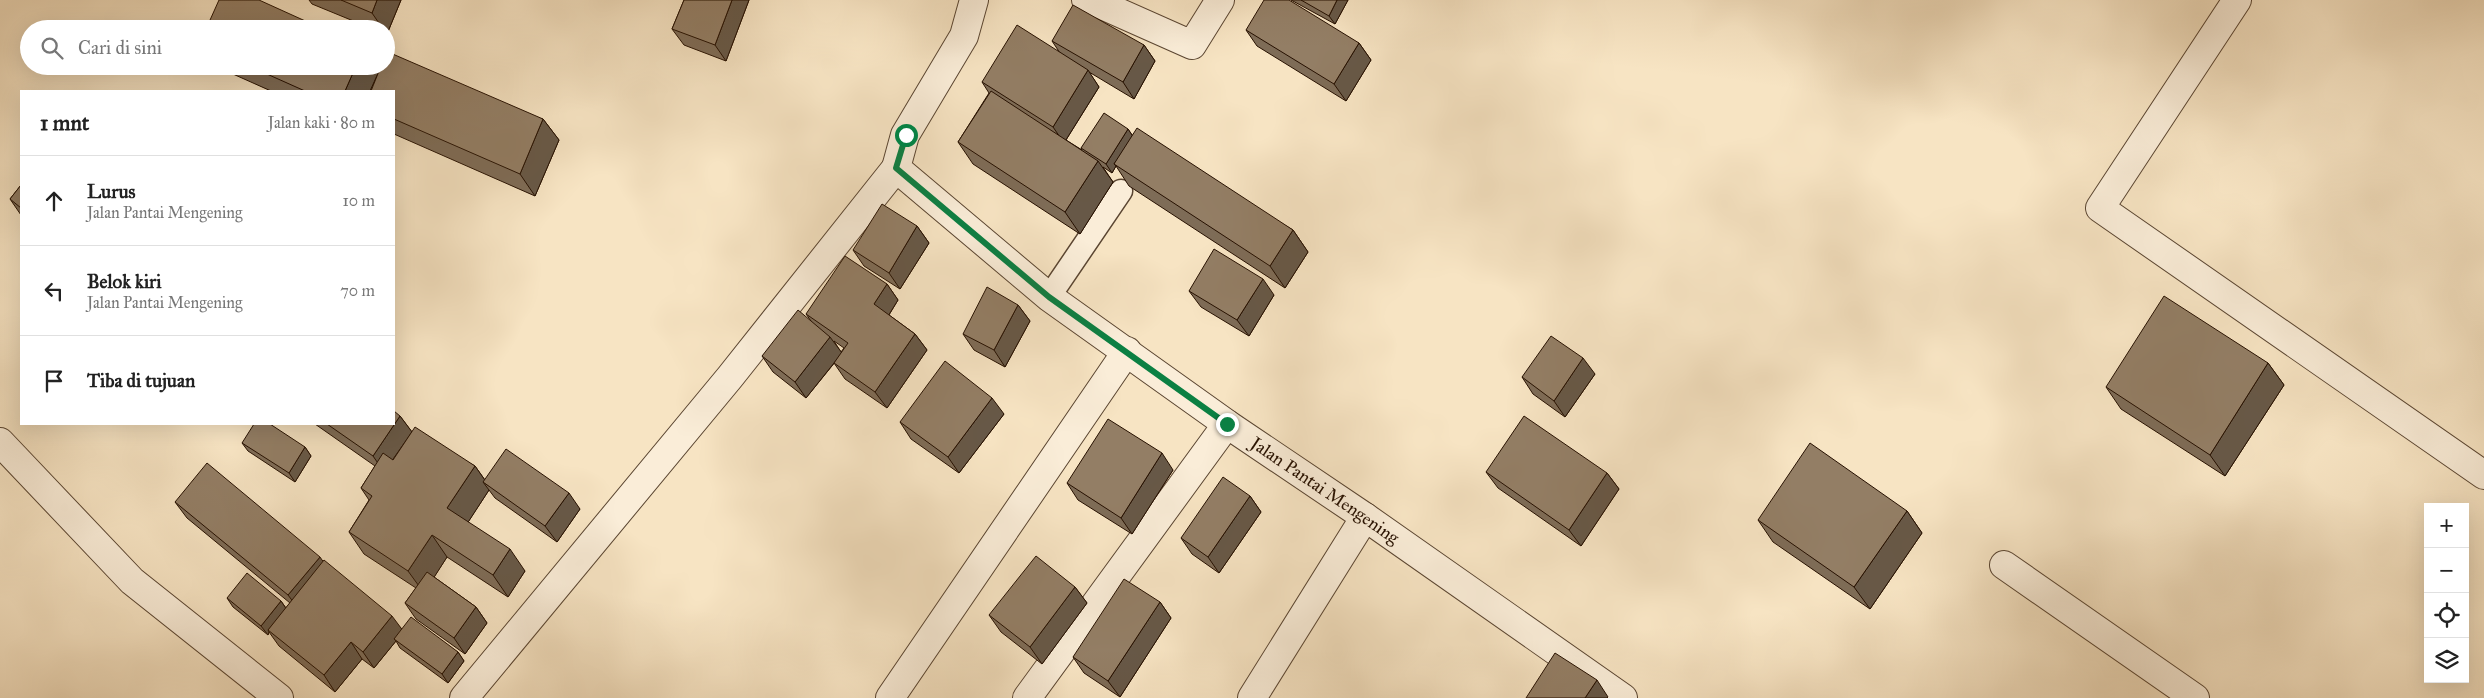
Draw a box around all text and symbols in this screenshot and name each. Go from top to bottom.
search box [20,20,395,75]
icon: search [38,34,66,62]
text: Cari di sini [78,36,162,59]
text: 1 mnt [40,110,89,136]
text: Jalan kaki · 80 m [268,113,375,132]
route start [895,124,918,147]
text: Lurus [87,180,135,203]
icon: ahead [40,187,68,215]
text: 10 m [343,191,375,210]
text: Jalan Pantai Mengening [87,203,242,222]
text: Belok kiri [87,270,161,293]
icon: left [40,277,68,305]
text: 70 m [340,281,375,300]
text: Jalan Pantai Mengening [87,293,242,312]
icon: arrive [40,367,68,395]
text: Tiba di tujuan [87,369,195,392]
route end [1216,413,1239,436]
street label: Jalan Pantai Mengening [1244,431,1404,550]
map controls [2424,503,2469,683]
button: + [2424,503,2469,548]
button: − [2424,548,2469,593]
button: locate [2424,593,2469,638]
button: layers [2424,638,2469,683]

